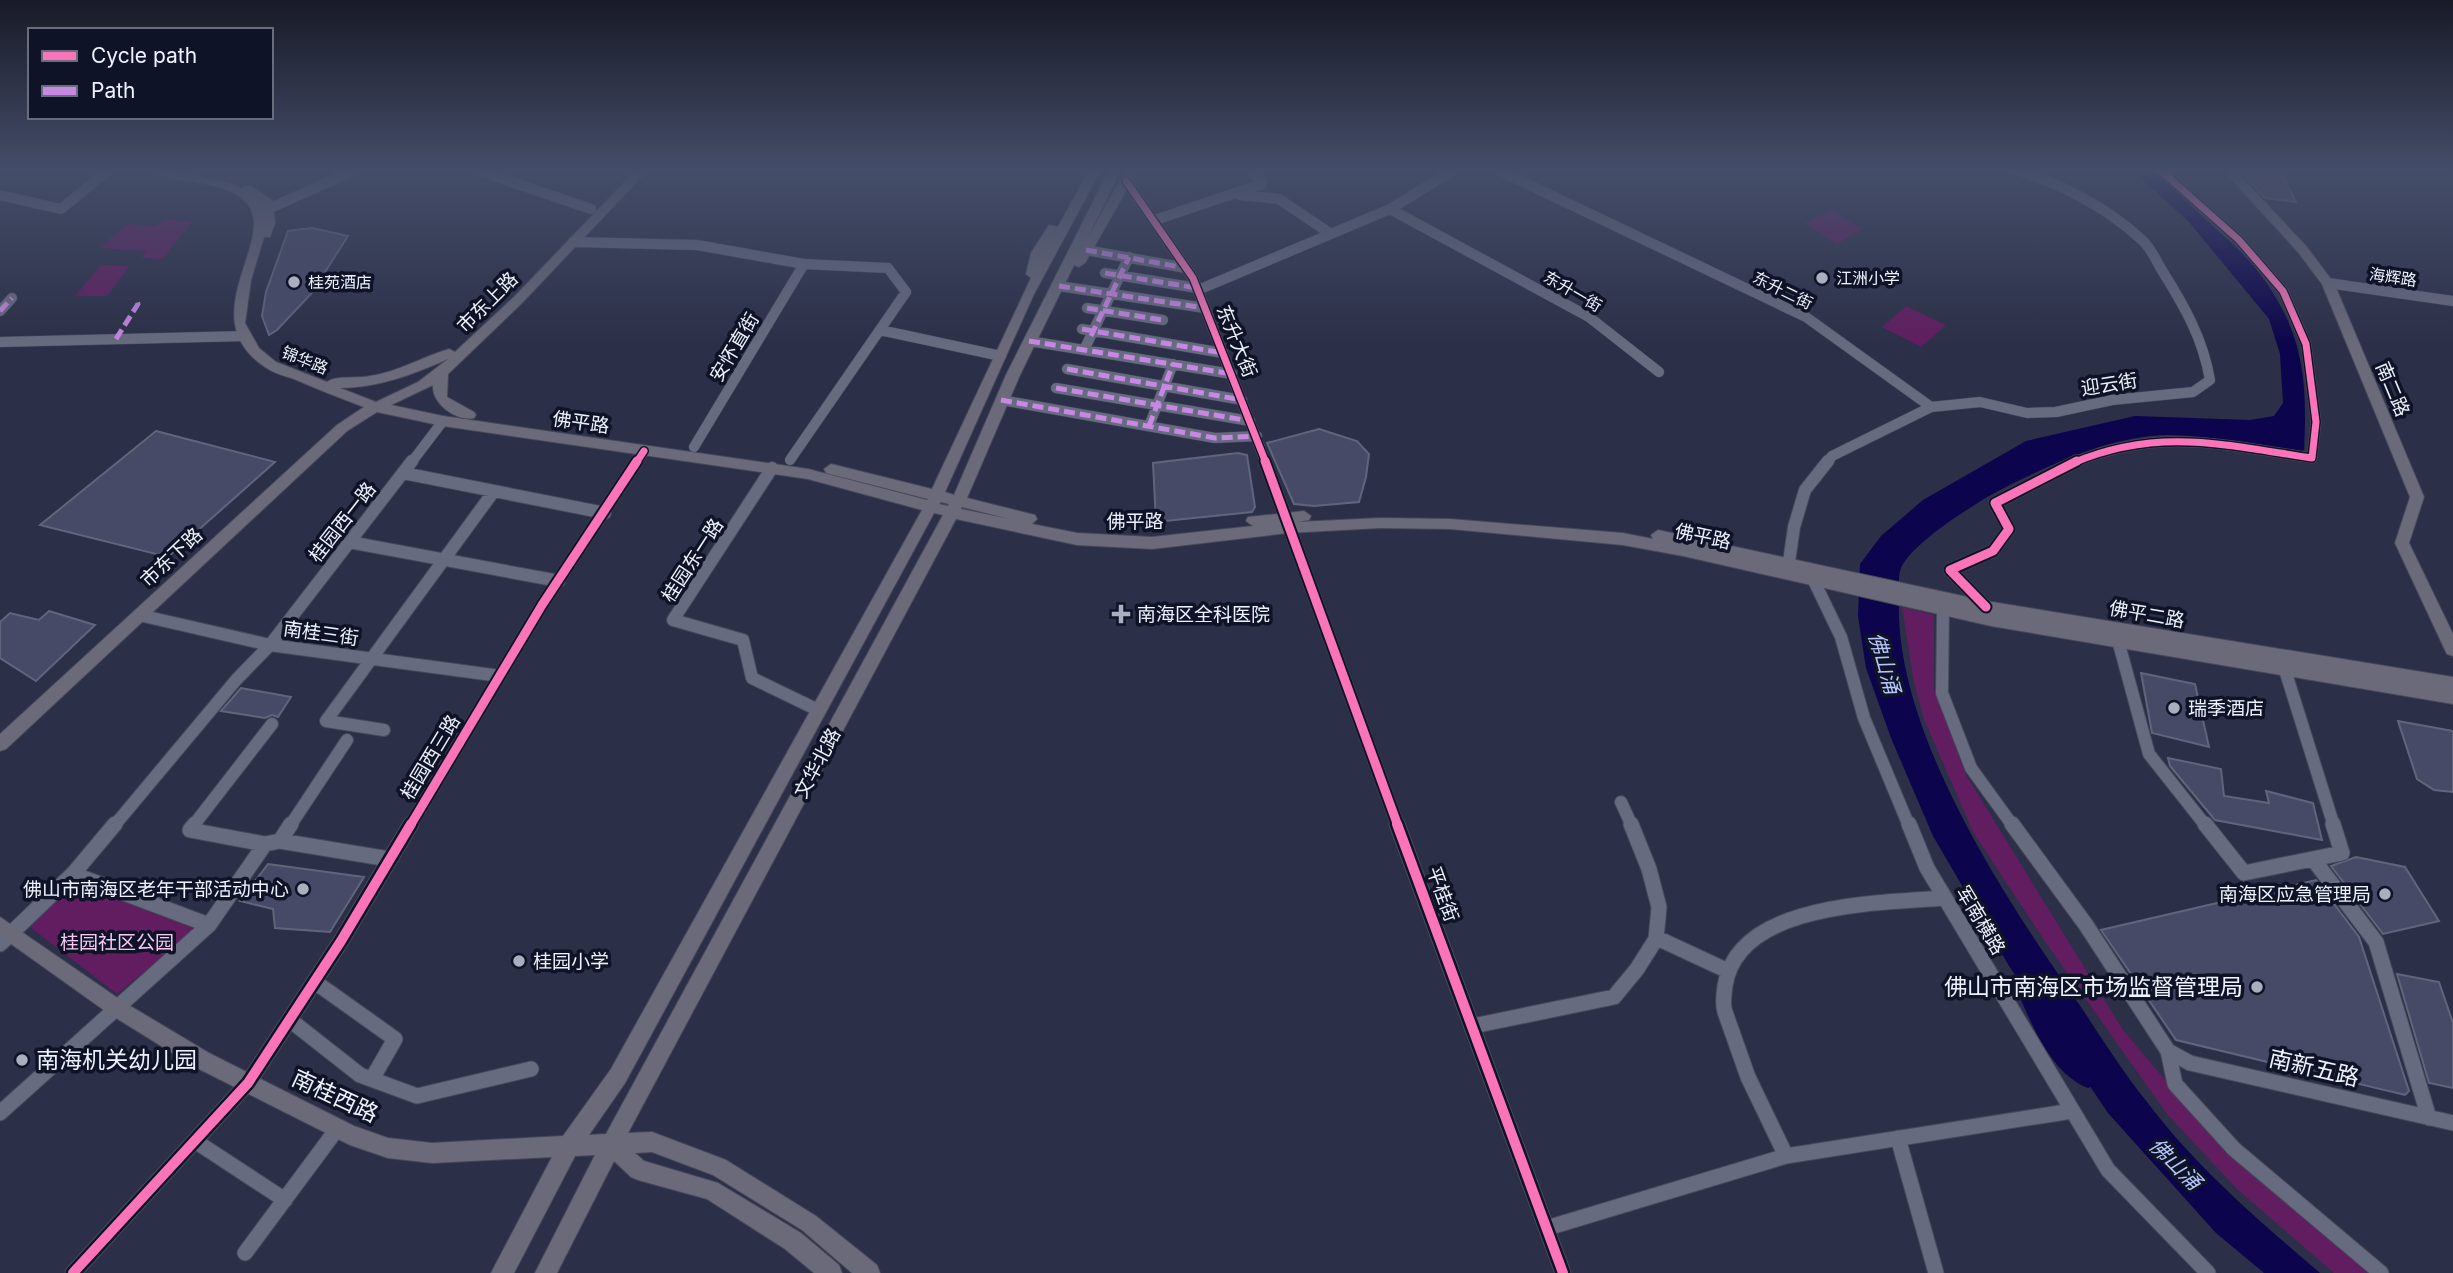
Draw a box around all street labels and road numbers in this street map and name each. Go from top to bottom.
street label: 海辉路 [2368,264,2418,290]
street label: 东升一街 [1540,266,1606,316]
street label: 市东上路 [452,267,522,337]
street label: 东升二街 [1750,267,1816,313]
street label: 东升大街 [1212,302,1261,381]
street label: 安怀直街 [705,309,764,386]
street label: 锦华路 [279,342,331,378]
street label: 南二路 [2371,358,2414,420]
street label: 迎云街 [2079,369,2139,400]
street label: 佛平路 [551,407,611,438]
street label: 桂园西一路 [304,478,381,567]
street label: 佛平路 [1106,510,1164,533]
street label: 桂园东一路 [657,514,728,606]
street label: 佛平路 [1673,519,1733,554]
street label: 市东下路 [136,523,207,592]
street label: 佛平二路 [2107,597,2186,632]
street label: 南桂三街 [282,617,360,650]
street label: 桂园西三路 [396,711,465,804]
street label: 文华北路 [789,724,845,802]
street label: 平桂街 [1422,863,1463,925]
street label: 军南横路 [1951,882,2010,959]
street label: 南新五路 [2266,1044,2362,1092]
street label: 南桂西路 [287,1064,383,1128]

